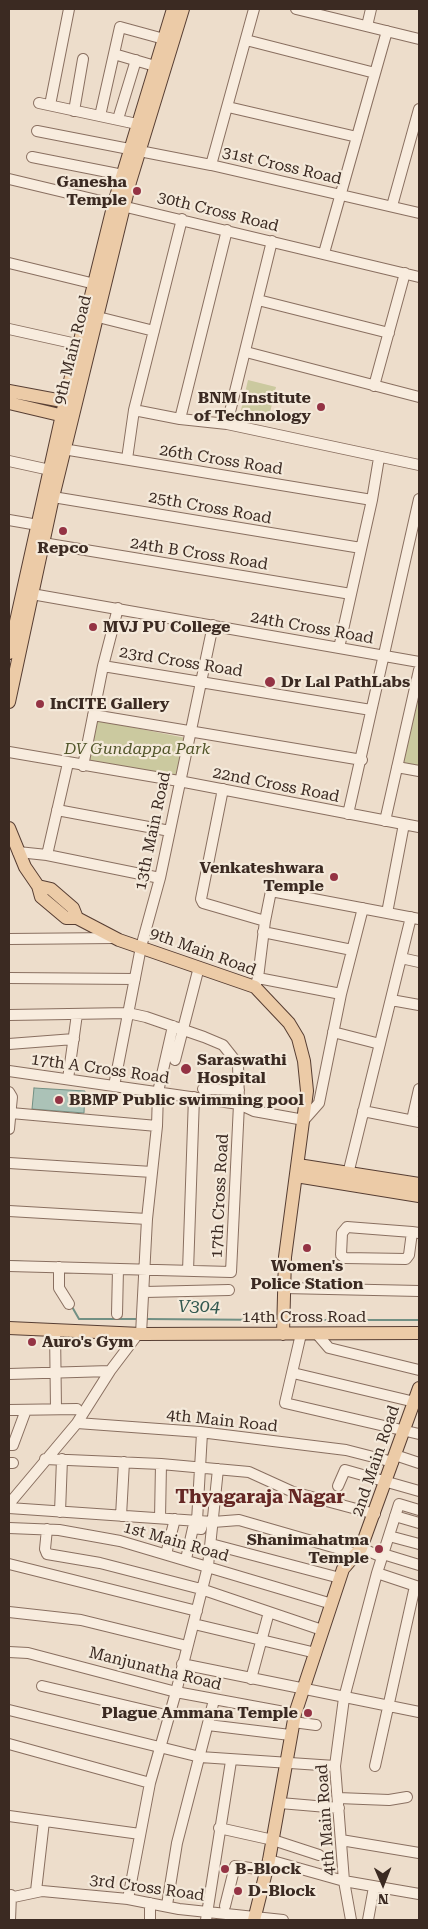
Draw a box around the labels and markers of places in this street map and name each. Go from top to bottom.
place label: Ganesha Temple [57,172,127,210]
marker: Ganesha Temple [131,185,143,197]
place label: BNM Institute of Technology [194,388,311,426]
marker: BNM Institute of Technology [315,401,327,413]
marker: Repco [57,525,69,537]
place label: Repco [37,538,89,558]
place label: MVJ PU College [103,617,230,637]
marker: MVJ PU College [87,621,99,633]
place label: Dr Lal PathLabs [281,672,410,692]
marker: Dr Lal PathLabs [263,675,277,689]
place label: InCITE Gallery [50,694,170,714]
marker: InCITE Gallery [34,698,46,710]
place label: Venkateshwara Temple [200,858,324,896]
marker: Venkateshwara Temple [328,871,340,883]
place label: Saraswathi Hospital [197,1050,287,1088]
marker: Saraswathi Hospital [179,1062,193,1076]
place label: BBMP Public swimming pool [69,1090,304,1110]
marker: BBMP Public swimming pool [53,1094,65,1106]
marker: Women's Police Station [301,1242,313,1254]
place label: Women's Police Station [250,1256,364,1294]
place label: Auro's Gym [42,1332,133,1352]
marker: Auro's Gym [26,1336,38,1348]
place label: Shanimahatma Temple [247,1530,369,1568]
marker: Shanimahatma Temple [373,1543,385,1555]
place label: Plague Ammana Temple [102,1703,298,1723]
marker: Plague Ammana Temple [302,1707,314,1719]
place label: B-Block [235,1859,301,1879]
marker: B-Block [219,1863,231,1875]
place label: D-Block [248,1881,316,1901]
marker: D-Block [232,1885,244,1897]

